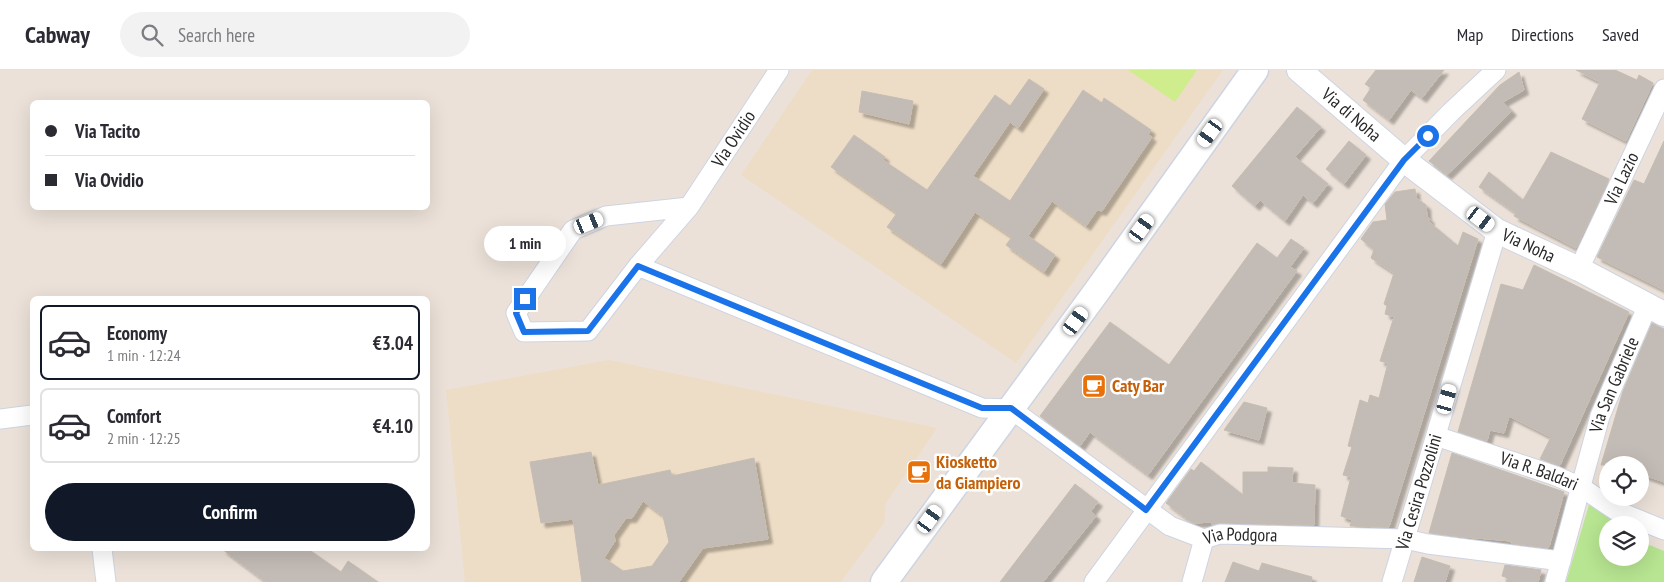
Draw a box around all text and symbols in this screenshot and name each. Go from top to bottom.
search box [120,12,470,57]
text: Cabway [25,19,90,50]
icon: search [138,21,166,49]
text: Search here [178,23,255,47]
text: Map [1457,23,1483,46]
text: Directions [1511,23,1574,46]
text: Saved [1602,23,1639,46]
street label: Via di Noha [1316,82,1386,146]
street label: Via Ovidio [706,106,760,172]
car [1195,116,1224,150]
text: Via Tacito [75,119,140,143]
route start [1417,125,1439,147]
street label: Via Lazio [1598,148,1644,209]
text: Via Ovidio [75,168,144,192]
car [1464,204,1497,234]
car [572,210,605,236]
car [1127,211,1156,245]
street label: Via Noha [1498,223,1559,267]
callout: 1 min [484,226,566,262]
text: 1 min [509,233,541,253]
route end [514,288,536,310]
car [1061,304,1090,338]
icon: car [47,320,92,365]
text: Economy [107,321,167,345]
text: €3.04 [373,331,413,355]
street label: Via San Gabriele [1584,333,1644,436]
text: 1 min · 12:24 [107,345,181,365]
cafe icon: Caty Bar [1081,373,1107,399]
place label: Caty Bar [1112,374,1165,397]
car [1435,383,1458,415]
icon: car [47,403,92,448]
text: Comfort [107,404,161,428]
text: €4.10 [373,414,413,438]
text: 2 min · 12:25 [107,428,181,448]
street label: Via Cesira Pozzolini [1390,431,1447,554]
street label: Via R. Baldari [1496,446,1582,495]
place label: Kiosketto da Giampiero [936,450,1020,494]
map controls [1599,456,1649,566]
button: locate [1599,456,1649,506]
cafe icon: Kiosketto da Giampiero [906,459,932,485]
button: Confirm [45,483,415,541]
car [915,502,944,536]
button: layers [1599,516,1649,566]
street label: Via Podgora [1199,522,1278,550]

